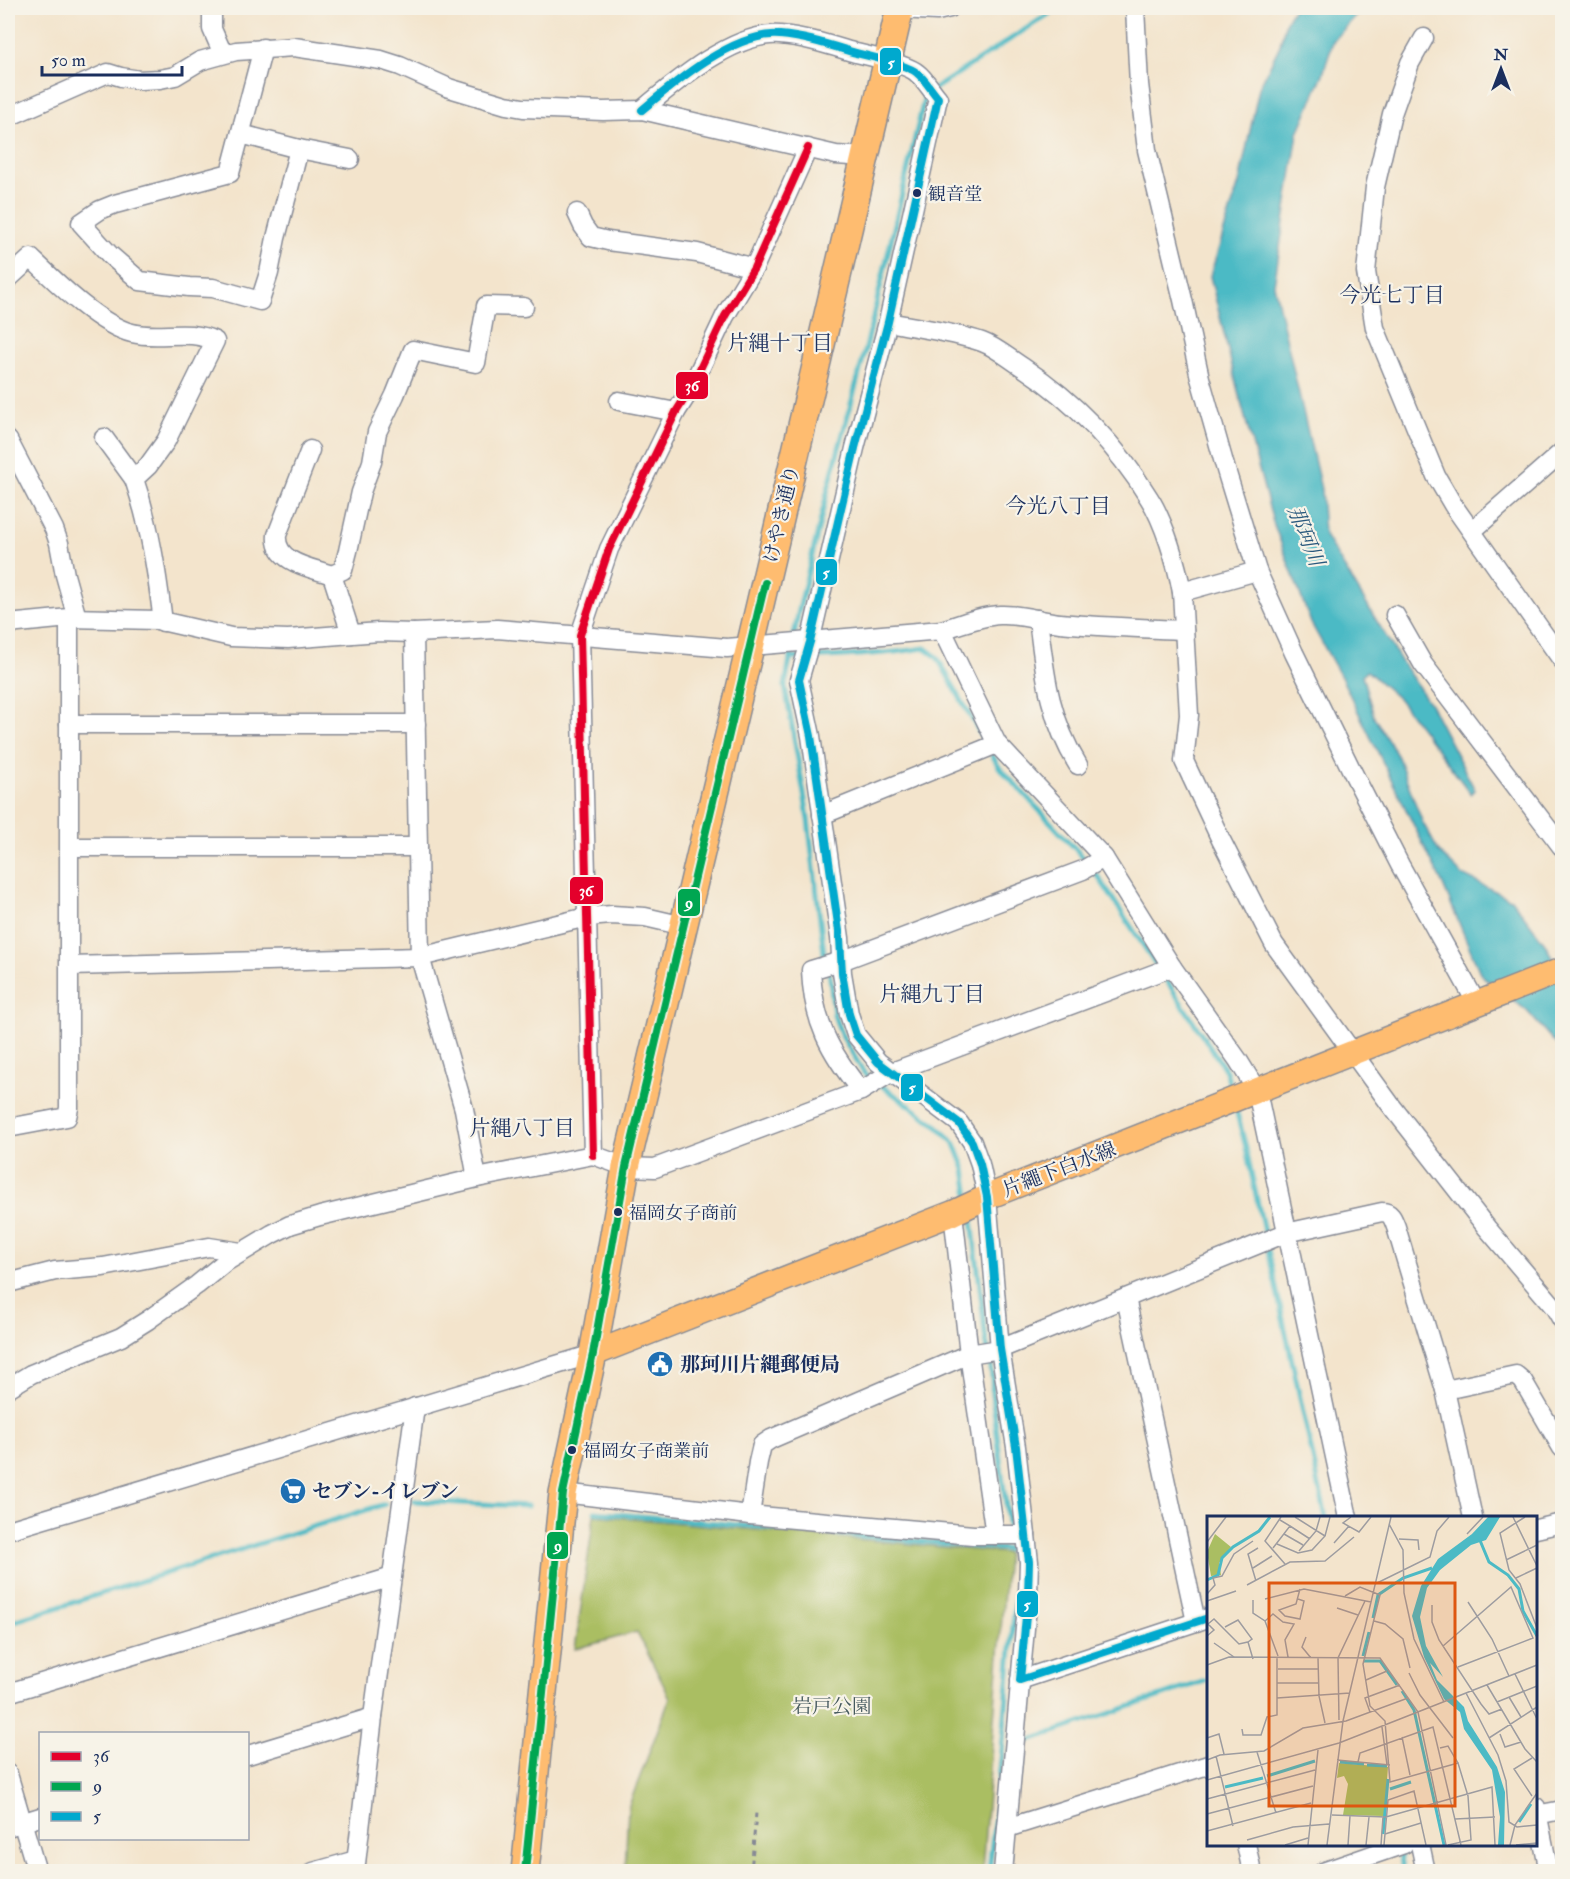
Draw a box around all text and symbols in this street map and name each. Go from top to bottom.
scale bar [42,39,182,77]
north arrow [1471,39,1531,99]
text: N [1493,45,1509,65]
line badge: 5 [879,47,902,76]
text: 50 m [51,49,86,72]
text: 5 [887,53,895,73]
place label: 観音堂 [928,183,982,206]
marker: 観音堂 [911,187,923,199]
district label: 今光七丁目 [1340,282,1445,309]
district label: 片縄十丁目 [728,330,833,357]
line badge: 36 [675,371,709,400]
text: 36 [685,376,701,396]
street label: けやき通り [758,463,805,566]
district label: 今光八丁目 [1006,493,1111,520]
water label: 那珂川 [1281,502,1331,572]
line badge: 5 [815,558,838,586]
text: 5 [822,563,830,583]
line badge: 36 [569,876,604,905]
text: 36 [579,881,595,901]
line badge: 9 [677,888,701,917]
text: 9 [683,893,693,913]
district label: 片縄九丁目 [880,981,985,1008]
line badge: 5 [900,1073,924,1102]
text: 5 [908,1078,916,1098]
district label: 片縄八丁目 [470,1115,575,1142]
street label: 片繩下白水線 [999,1136,1120,1203]
place label: 福岡女子商前 [629,1202,737,1225]
marker: 福岡女子商前 [612,1206,624,1218]
public building icon: 那珂川片縄郵便局 [645,1349,675,1379]
place label: 那珂川片縄郵便局 [680,1352,840,1377]
place label: 福岡女子商業前 [583,1440,709,1463]
marker: 福岡女子商業前 [566,1444,578,1456]
supermarket icon: セブン-イレブン [278,1476,308,1506]
place label: セブン-イレブン [312,1479,459,1504]
inset map [1207,1516,1537,1846]
line badge: 9 [546,1531,569,1560]
text: 9 [552,1536,562,1556]
line badge: 5 [1016,1590,1039,1618]
text: 5 [1023,1595,1031,1615]
park label: 岩戸公園 [792,1694,872,1719]
legend [39,1732,249,1840]
text: 36 [93,1745,110,1768]
text: 9 [91,1775,102,1798]
text: 5 [93,1805,101,1828]

